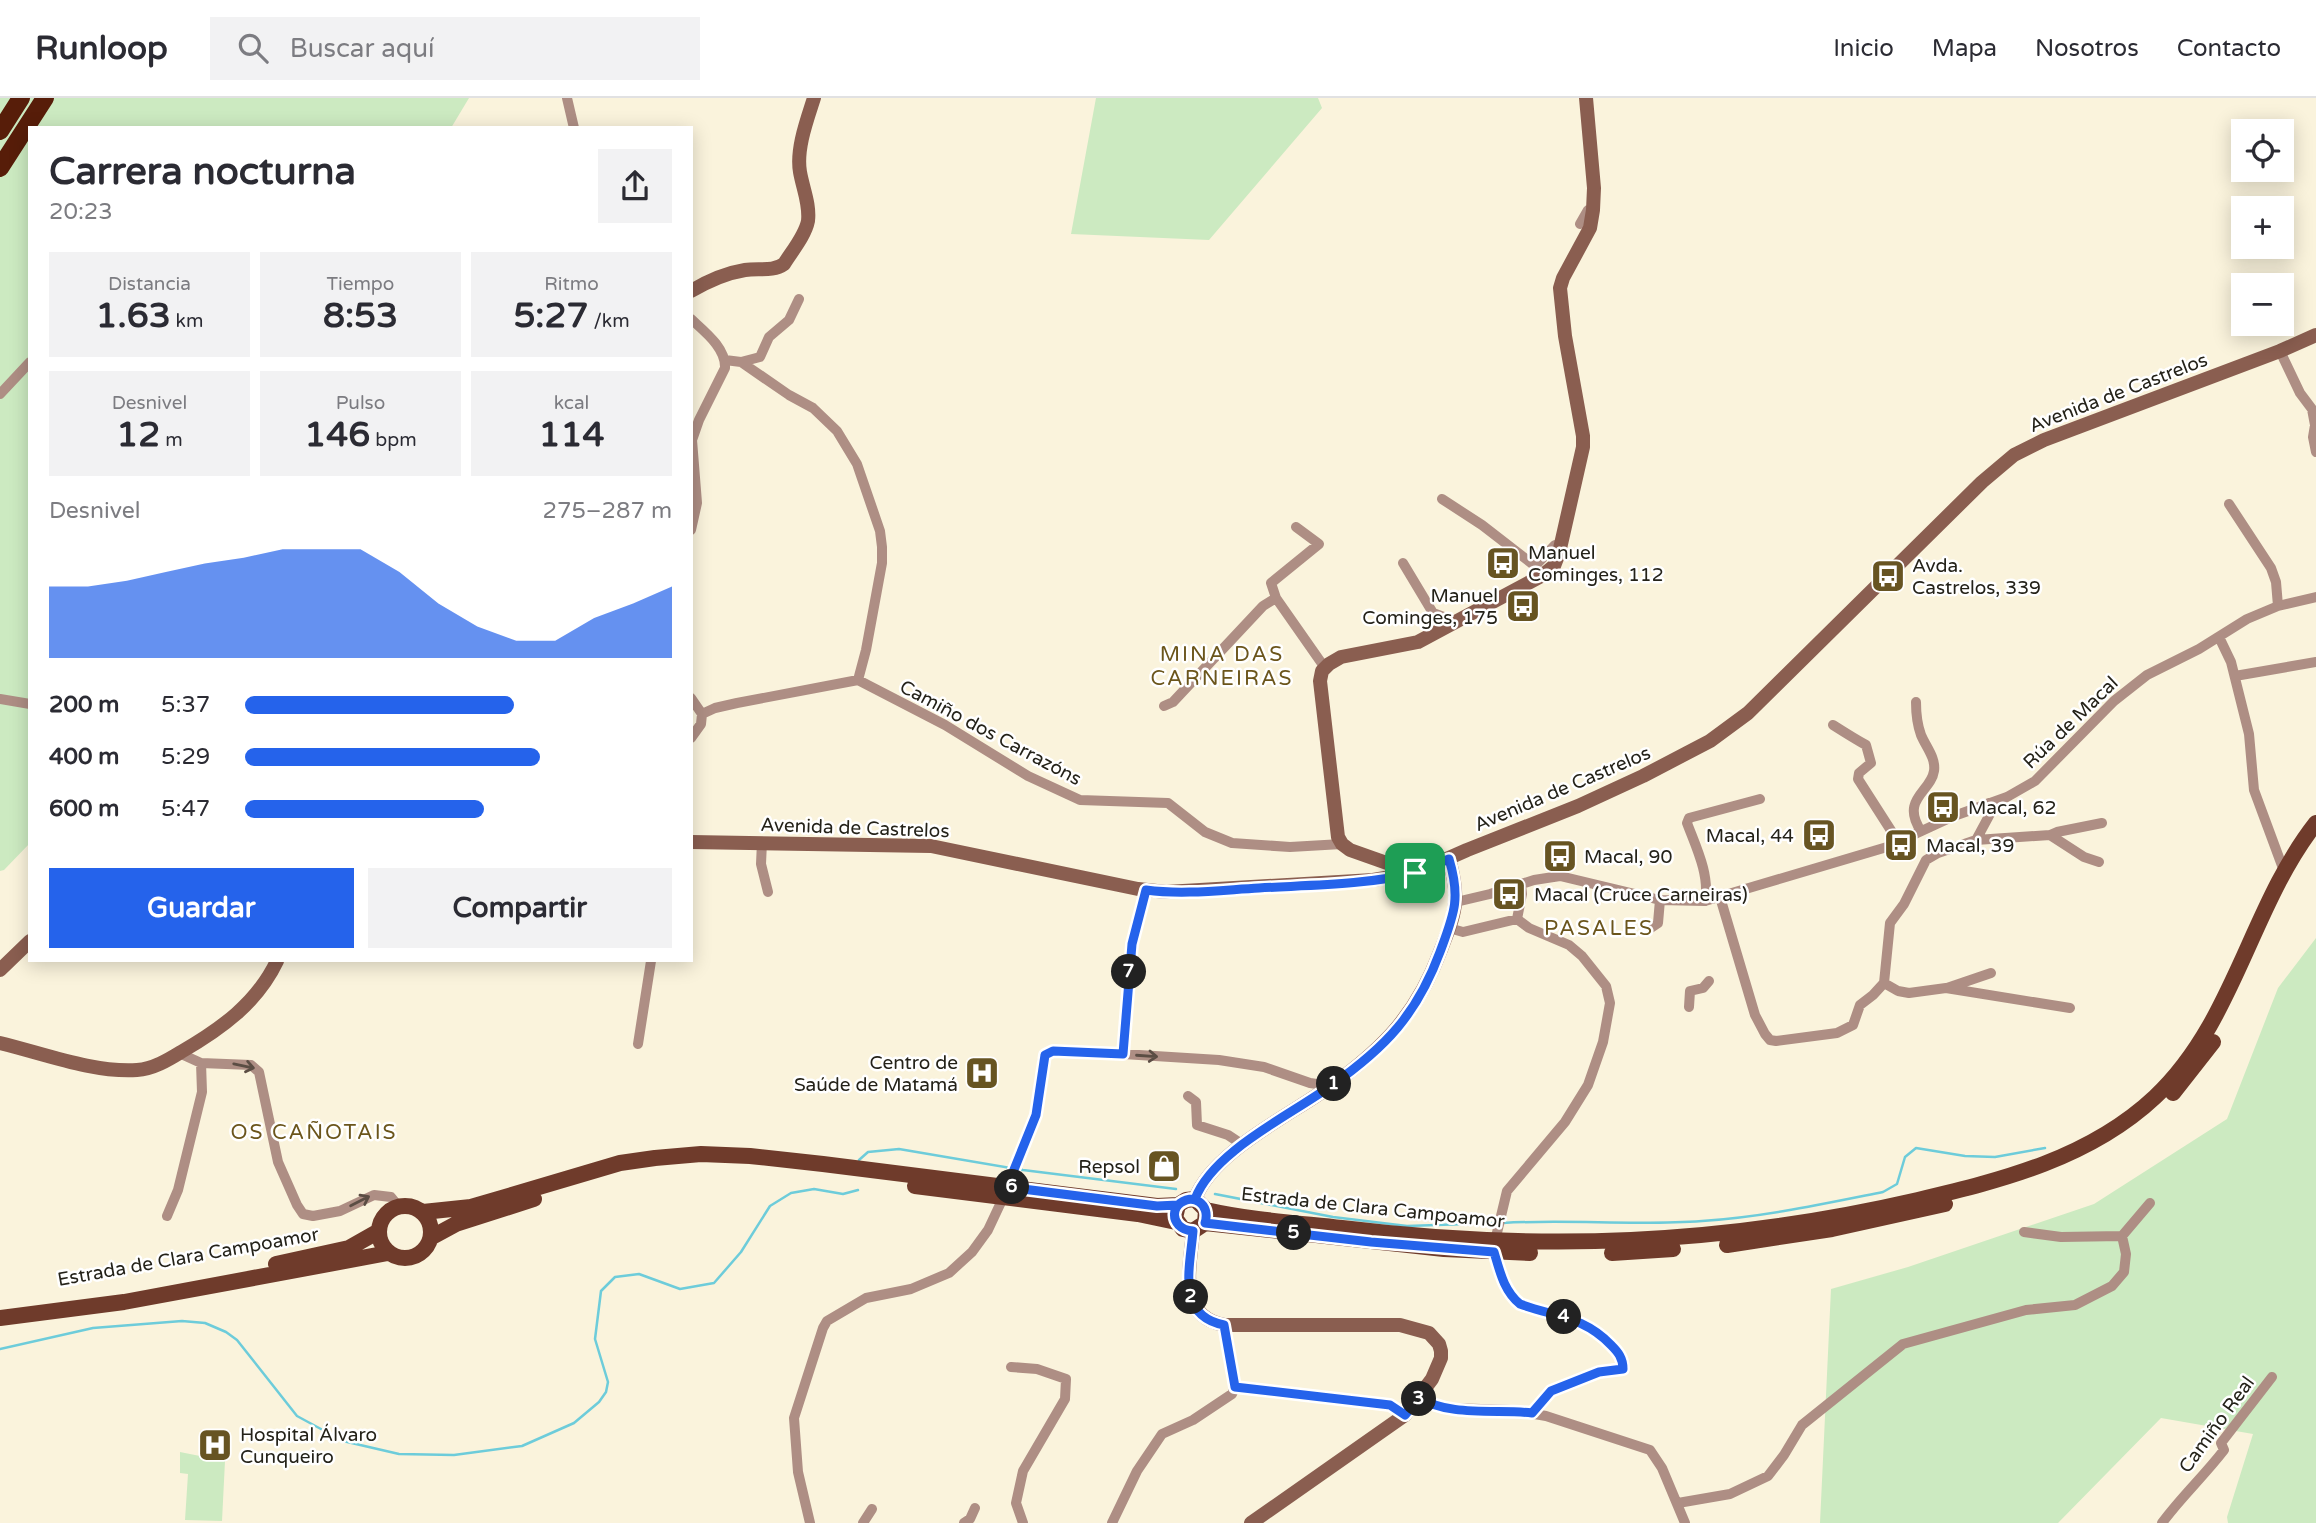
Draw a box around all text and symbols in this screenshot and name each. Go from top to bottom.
search box [210,17,700,80]
text: Runloop [35,29,168,68]
icon: search [234,29,272,67]
text: Buscar aquí [290,33,435,64]
text: Inicio [1833,34,1894,63]
text: Mapa [1932,34,1997,63]
text: Nosotros [2035,34,2139,63]
text: Contacto [2177,34,2281,63]
map controls [2231,119,2294,336]
button: locate [2231,119,2294,182]
text: Carrera nocturna [49,149,356,195]
button: share [598,149,672,223]
button: + [2231,196,2294,259]
text: 20:23 [49,198,113,226]
text: Distancia [108,273,191,295]
text: Tiempo [327,273,394,295]
text: Ritmo [544,273,599,295]
button: − [2231,273,2294,336]
text: 1.63 [96,295,171,337]
text: 8:53 [323,295,398,337]
text: 5:27 [513,295,588,337]
text: km [171,310,203,332]
text: /km [588,310,630,332]
street label: Avenida de Castrelos [2026,349,2211,437]
text: Desnivel [112,392,187,414]
text: Pulso [336,392,385,414]
text: kcal [554,392,589,414]
text: 12 [116,414,160,456]
text: 146 [304,414,370,456]
text: 114 [539,414,604,456]
text: m [160,429,183,451]
text: bpm [370,429,417,451]
text: Desnivel [49,497,140,525]
text: 275–287 m [543,497,672,525]
place label: Manuel Cominges, 112 [1528,542,1664,586]
bus stop icon: Manuel Cominges, 112 [1484,544,1522,582]
place label: Avda. Castrelos, 339 [1912,555,2041,599]
bus stop icon: Avda. Castrelos, 339 [1869,557,1907,595]
place label: Manuel Cominges, 175 [1362,585,1498,629]
bus stop icon: Manuel Cominges, 175 [1504,587,1542,625]
district label: MINA DAS CARNEIRAS [1150,642,1294,691]
street label: Rúa de Macal [2019,672,2123,773]
street label: Camiño dos Carrazóns [896,676,1085,790]
text: 200 m [49,691,119,719]
text: 5:37 [161,691,210,719]
street label: Avenida de Castrelos [1471,742,1654,836]
text: 400 m [49,743,119,771]
text: 5:29 [161,743,210,771]
bus stop icon: Macal, 62 [1924,788,1962,826]
text: 600 m [49,795,119,823]
text: 5:47 [161,795,210,823]
place label: Macal, 62 [1968,797,2056,819]
street label: Avenida de Castrelos [760,814,950,842]
bus stop icon: Macal, 44 [1800,816,1838,854]
place label: Macal, 44 [1706,825,1794,847]
bus stop icon: Macal, 39 [1882,826,1920,864]
place label: Macal, 39 [1926,835,2014,857]
bus stop icon: Macal, 90 [1541,837,1579,875]
pin [1385,843,1445,903]
place label: Macal, 90 [1584,846,1672,868]
icon: arrive [1396,854,1434,892]
button: Guardar [49,868,354,948]
button: Compartir [368,868,672,948]
bus stop icon: Macal (Cruce Carneiras) [1490,875,1528,913]
place label: Macal (Cruce Carneiras) [1534,884,1748,906]
district label: PASALES [1544,916,1654,941]
pin: 7 [1112,954,1146,990]
text: 7 [1123,960,1134,982]
one-way arrow [1135,1050,1158,1063]
place label: Centro de Saúde de Matamá [794,1052,958,1096]
hospital icon: Centro de Saúde de Matamá [963,1054,1001,1092]
one-way arrow [233,1061,255,1074]
pin: 1 [1316,1066,1352,1102]
text: 1 [1328,1072,1339,1094]
district label: OS CAÑOTAIS [230,1120,398,1145]
shop icon: Repsol [1145,1147,1183,1185]
place label: Repsol [1078,1156,1140,1178]
pin: 6 [995,1170,1030,1204]
text: 6 [1006,1175,1017,1197]
street label: Estrada de Clara Campoamor [1240,1183,1506,1233]
one-way arrow [349,1194,370,1208]
pin: 5 [1276,1216,1312,1250]
text: 5 [1288,1221,1299,1243]
street label: Estrada de Clara Campoamor [56,1223,321,1291]
pin: 2 [1174,1280,1208,1314]
text: 2 [1185,1285,1196,1307]
pin: 4 [1546,1300,1582,1334]
text: 4 [1558,1305,1569,1327]
street label: Camiño Real [2174,1372,2259,1477]
pin: 3 [1402,1382,1436,1416]
text: 3 [1413,1387,1424,1409]
place label: Hospital Álvaro Cunqueiro [240,1423,377,1468]
hospital icon: Hospital Álvaro Cunqueiro [196,1426,234,1464]

